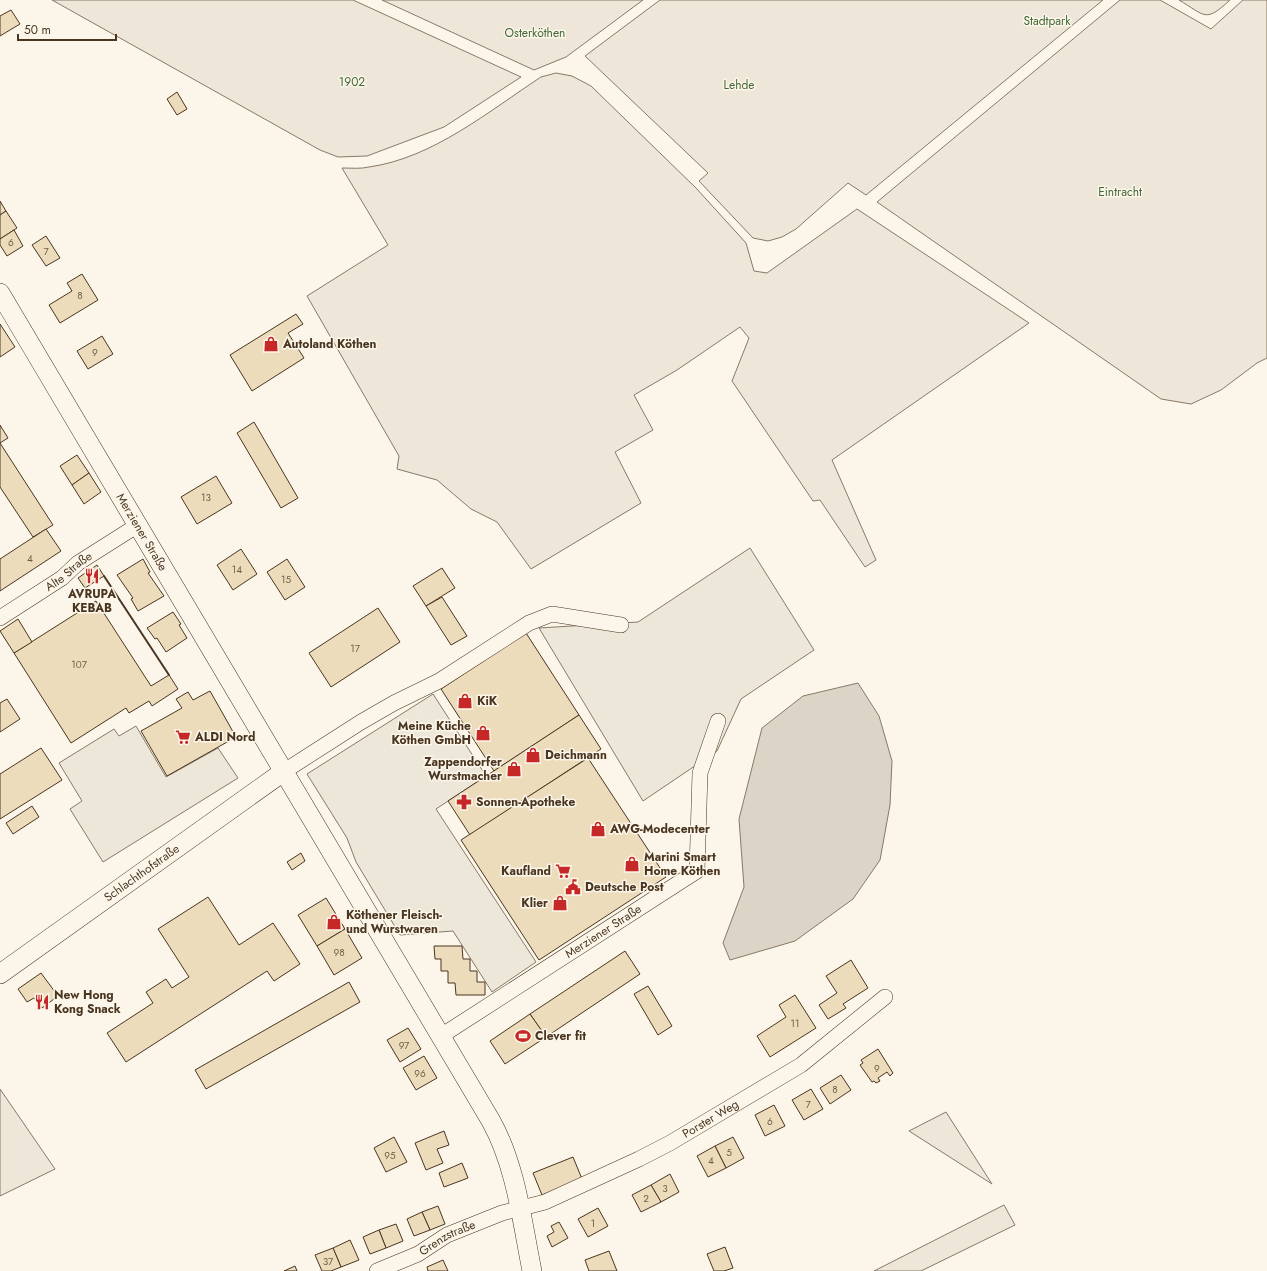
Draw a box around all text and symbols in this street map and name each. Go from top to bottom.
park label: Stadtpark [1024,12,1071,30]
scale bar [18,16,116,42]
text: 50 m [24,21,51,39]
park label: Osterköthen [505,24,565,42]
park label: 1902 [339,73,365,91]
park label: Lehde [724,76,754,94]
park label: Eintracht [1098,183,1142,201]
house number: 6 [8,235,14,250]
house number: 7 [43,244,49,259]
house number: 8 [77,288,83,303]
shop icon: Autoland Köthen [262,335,280,353]
place label: Autoland Köthen [282,335,377,353]
house number: 9 [92,345,98,360]
street label: Merziener Straße [112,490,172,574]
house number: 13 [201,490,212,505]
street label: Alte Straße [41,547,96,596]
house number: 4 [27,551,33,566]
house number: 14 [232,562,242,577]
restaurant icon: AVRUPA KEBAB [83,567,101,585]
house number: 15 [281,572,291,587]
place label: AVRUPA KEBAB [67,585,116,617]
house number: 17 [350,641,361,656]
house number: 107 [71,657,88,672]
shop icon: KiK [456,692,474,710]
place label: KiK [477,692,498,710]
place label: Meine Küche Köthen GmbH [391,717,471,749]
shop icon: Meine Küche Köthen GmbH [474,724,492,742]
supermarket icon: ALDI Nord [174,728,192,746]
place label: ALDI Nord [194,728,255,746]
shop icon: Deichmann [524,746,542,764]
place label: Deichmann [545,746,607,764]
place label: Zappendorfer Wurstmacher [424,753,502,785]
shop icon: Zappendorfer Wurstmacher [505,760,523,778]
pharmacy icon: Sonnen-Apotheke [455,793,473,811]
place label: Sonnen-Apotheke [476,793,575,811]
shop icon: AWG-Modecenter [589,820,607,838]
place label: AWG-Modecenter [609,820,710,838]
street label: Schlachthofstraße [100,840,183,906]
place label: Marini Smart Home Köthen [644,848,720,880]
shop icon: Marini Smart Home Köthen [623,855,641,873]
place label: Kaufland [501,862,551,880]
supermarket icon: Kaufland [554,862,572,880]
public building icon: Deutsche Post [564,878,582,896]
place label: Deutsche Post [585,878,664,896]
place label: Klier [521,894,548,912]
shop icon: Klier [551,894,569,912]
street label: Merziener Straße [561,900,645,963]
place label: Köthener Fleisch- und Wurstwaren [346,906,442,938]
shop icon: Köthener Fleisch- und Wurstwaren [325,913,343,931]
house number: 98 [333,945,345,960]
place label: New Hong Kong Snack [54,986,121,1018]
restaurant icon: New Hong Kong Snack [33,993,51,1011]
house number: 11 [791,1016,800,1031]
sports icon: Clever fit [514,1027,532,1045]
place label: Clever fit [535,1027,586,1045]
house number: 97 [399,1038,410,1053]
house number: 9 [874,1061,880,1076]
house number: 96 [414,1066,426,1081]
house number: 8 [832,1082,838,1097]
street label: Porster Weg [679,1095,742,1143]
house number: 7 [805,1097,811,1112]
house number: 6 [767,1114,773,1129]
house number: 5 [726,1145,732,1160]
house number: 95 [384,1148,396,1163]
house number: 4 [708,1153,714,1168]
house number: 3 [662,1181,668,1196]
house number: 2 [643,1191,649,1206]
street label: Grenzstraße [415,1216,478,1260]
house number: 1 [591,1216,595,1231]
house number: 37 [323,1254,334,1269]

